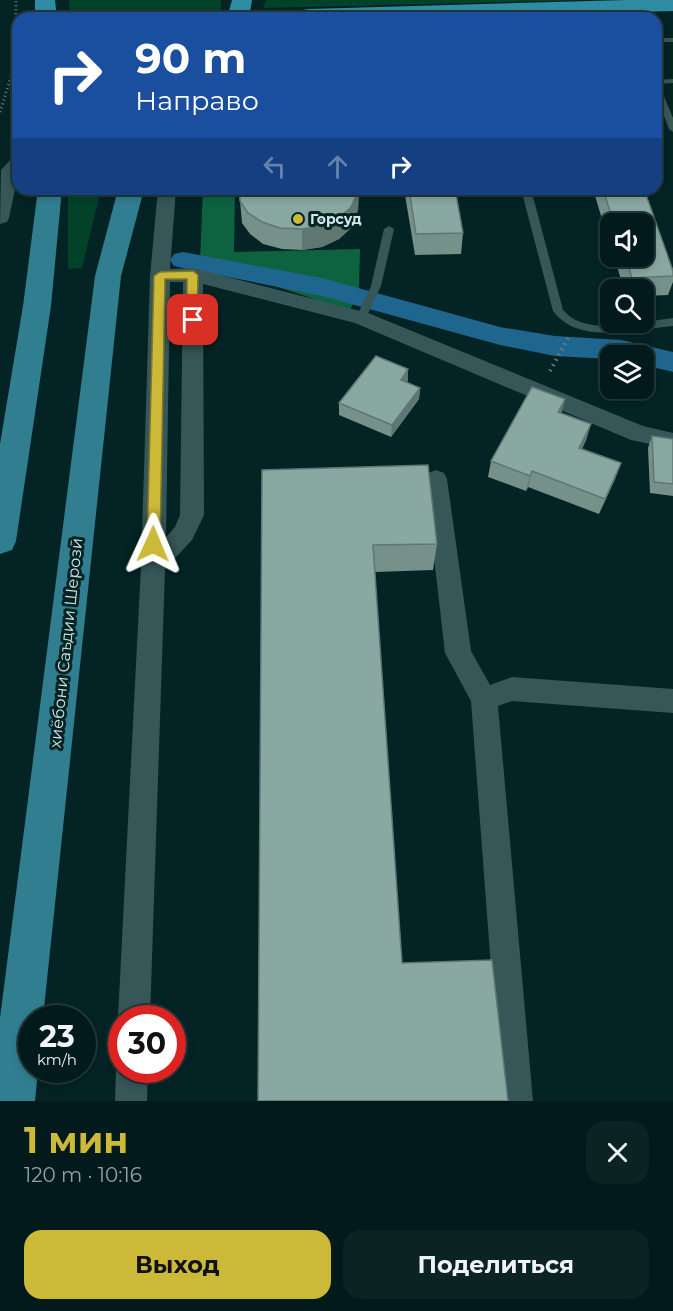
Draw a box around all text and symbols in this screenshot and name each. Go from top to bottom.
text: 90 m [135,32,246,84]
icon: right [36,36,114,114]
text: Направо [135,84,259,117]
icon: left [258,150,291,183]
icon: ahead [321,150,354,183]
icon: right [384,150,417,183]
place label: Горсуд [310,210,362,228]
marker: Горсуд [291,212,305,226]
map controls [600,213,654,399]
button: sound [600,213,654,267]
button: search [600,279,654,333]
pin [167,294,218,345]
icon: arrive [176,303,209,336]
button: layers [600,345,654,399]
position arrow [121,512,185,576]
street label: хиёбони Саъдии Шерозӣ [46,537,86,749]
speed limit sign: 30 [108,1005,186,1083]
text: 23 [39,1018,75,1055]
text: km/h [37,1050,77,1069]
text: 1 мин [24,1118,128,1162]
button: close [586,1121,649,1184]
text: 120 m · 10:16 [24,1163,142,1187]
button: Выход [24,1230,331,1299]
button: Поделиться [343,1230,649,1299]

